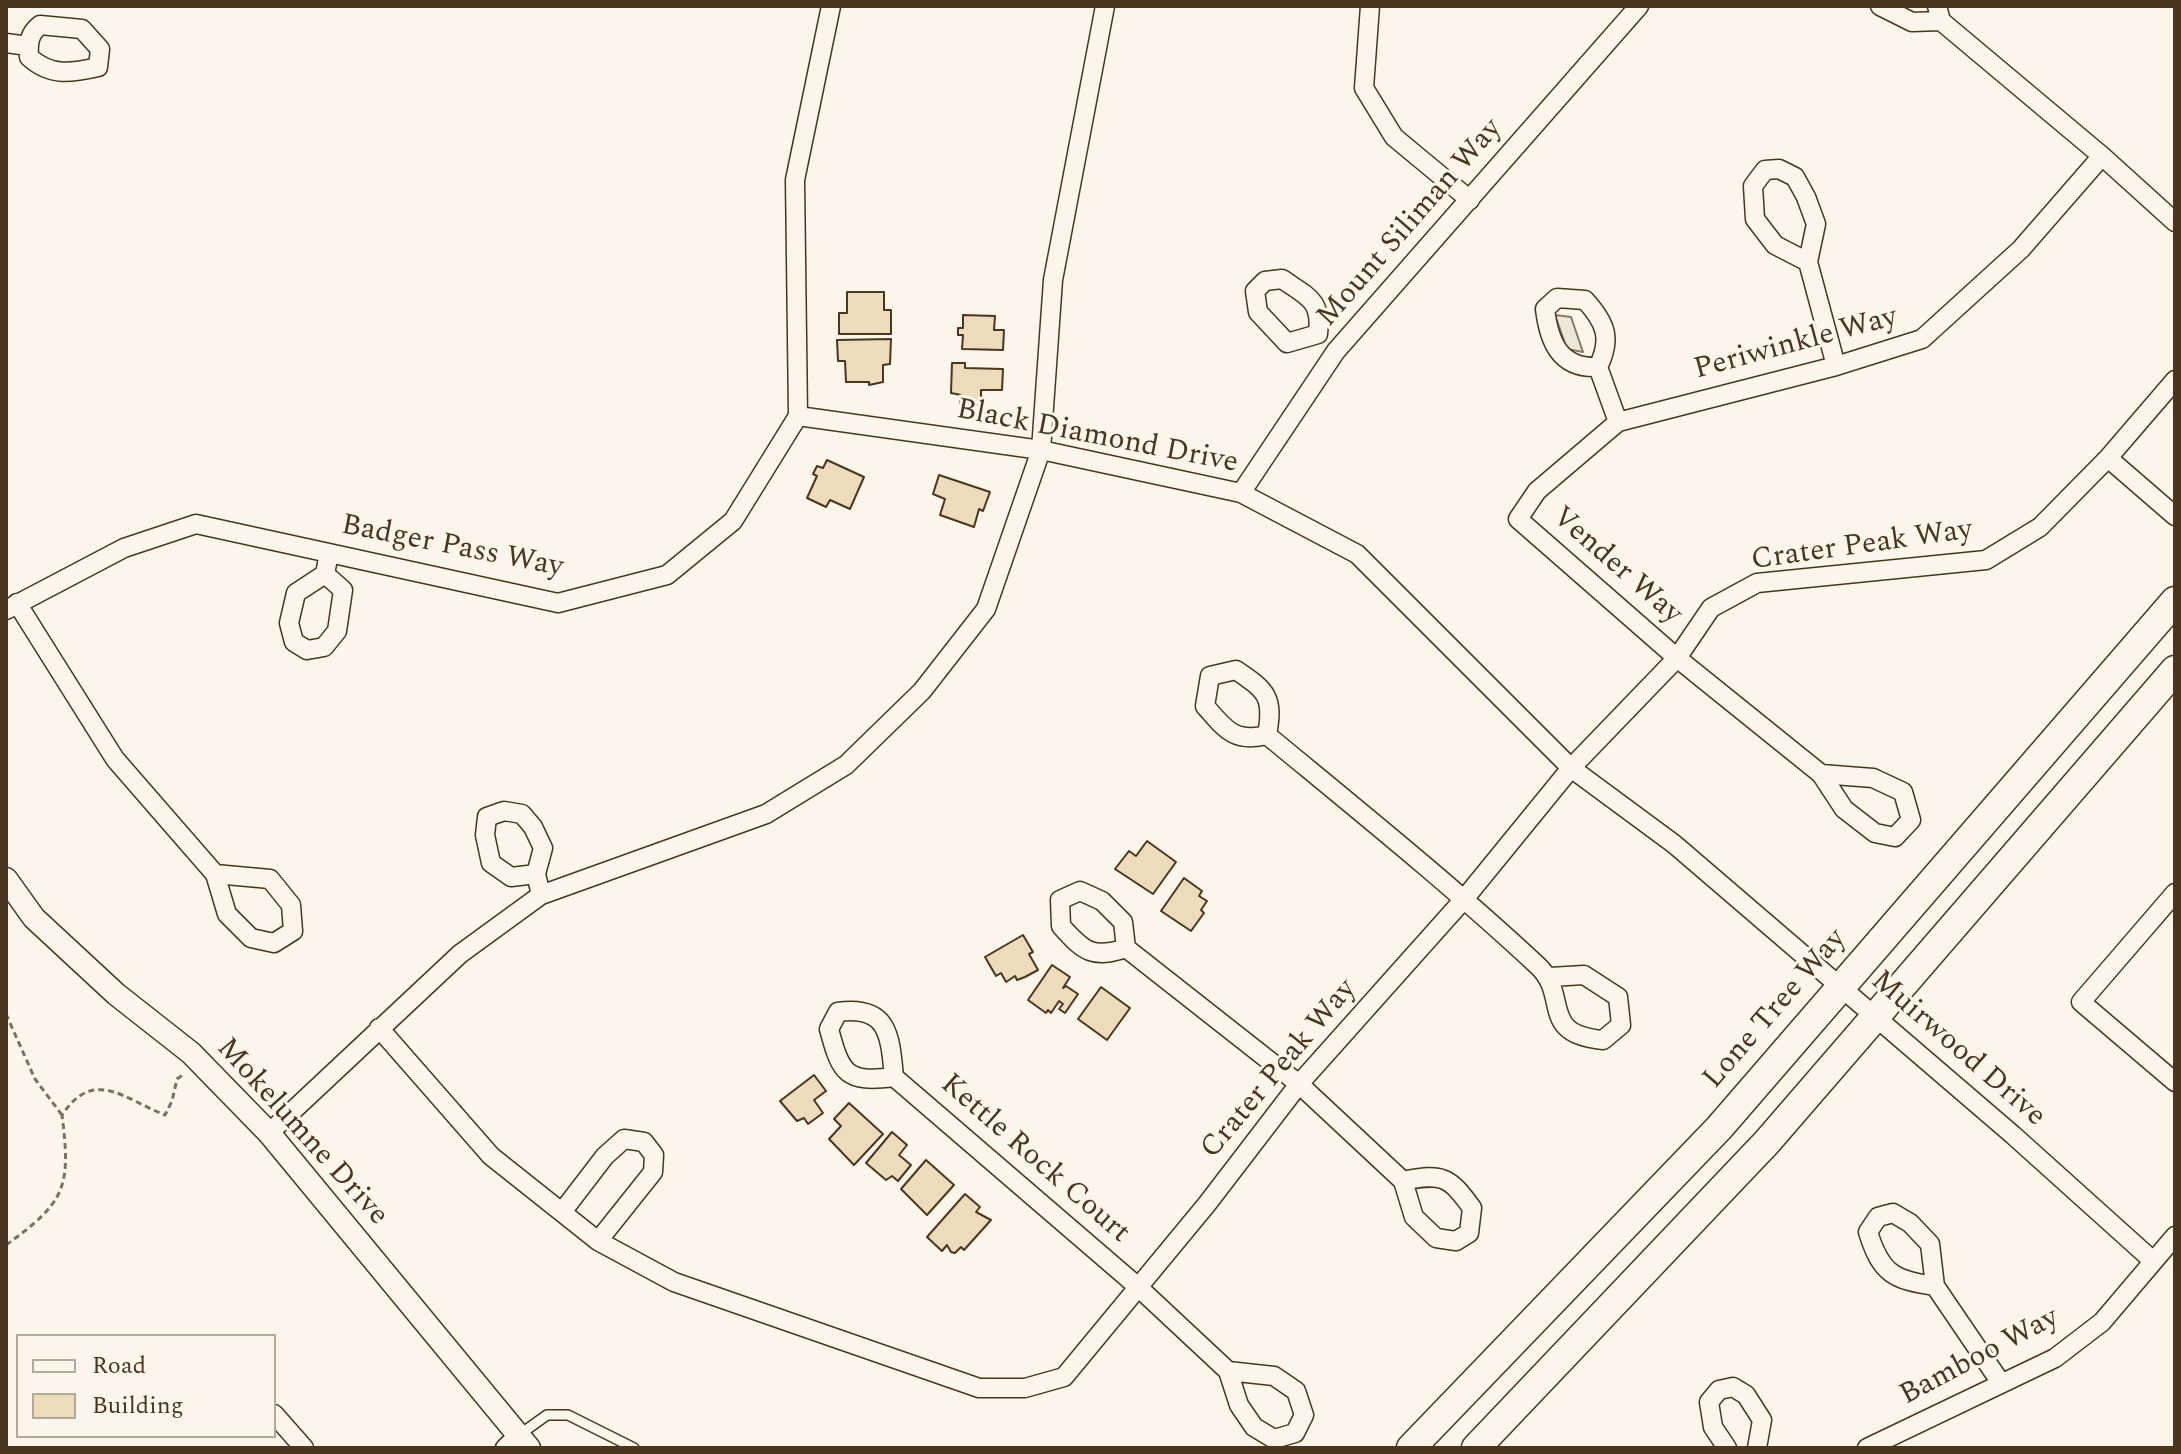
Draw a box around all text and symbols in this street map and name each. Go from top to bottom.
street label: Mount Siliman Way [1311,113,1511,335]
street label: Periwinkle Way [1690,301,1902,389]
street label: Black Diamond Drive [953,393,1241,483]
street label: Vender Way [1543,501,1689,633]
street label: Badger Pass Way [338,509,566,587]
street label: Crater Peak Way [1749,514,1975,580]
street label: Lone Tree Way [1697,923,1855,1097]
street label: Muirwood Drive [1862,964,2052,1136]
street label: Crater Peak Way [1195,973,1365,1167]
street label: Mokelumne Drive [207,1032,395,1234]
street label: Kettle Rock Court [932,1068,1136,1252]
street label: Bamboo Way [1894,1301,2066,1415]
legend [16,1334,276,1438]
text: Road [92,1348,146,1384]
text: Building [92,1388,184,1424]

